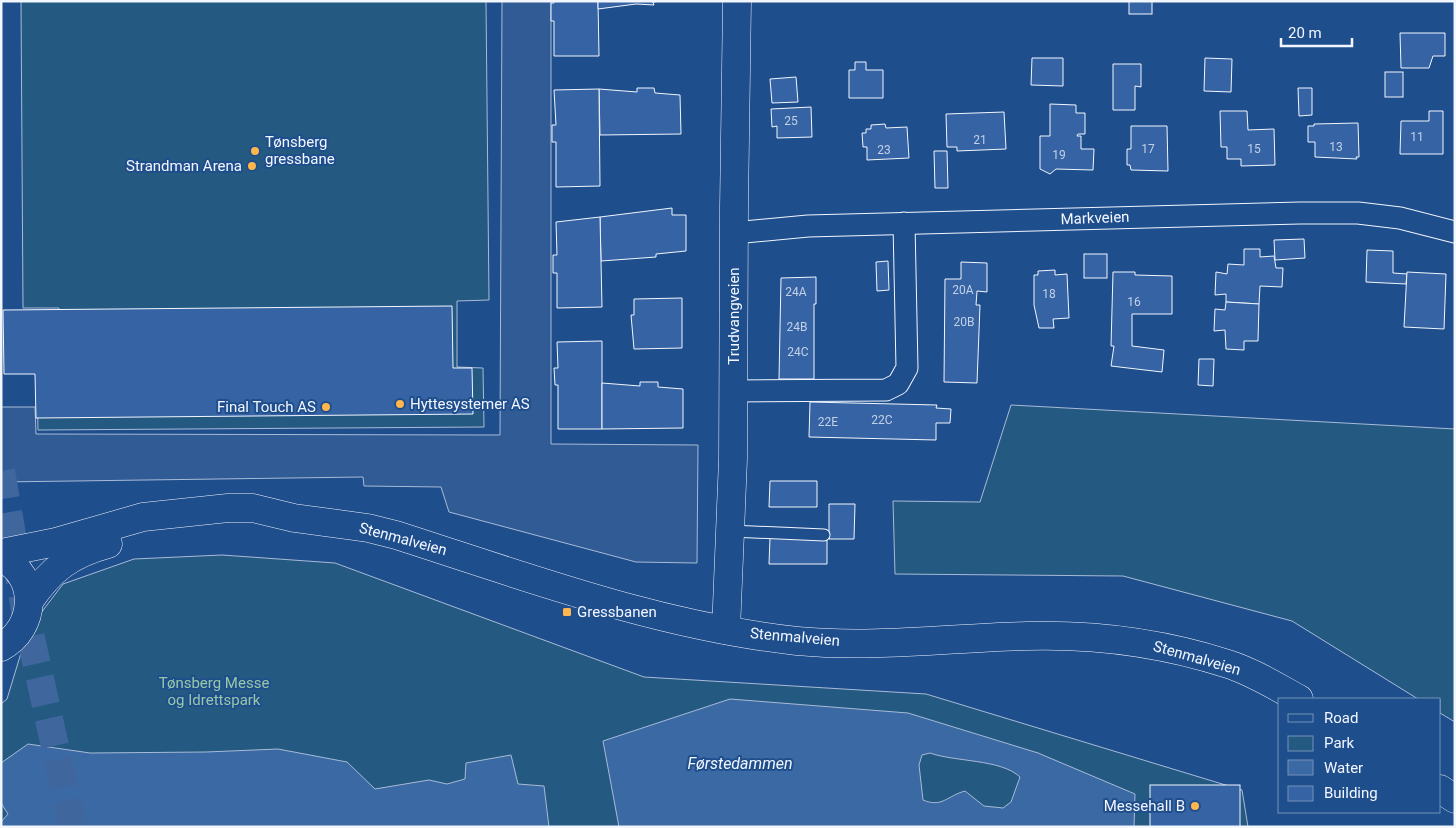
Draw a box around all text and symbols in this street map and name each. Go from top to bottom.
scale bar [1281,15,1352,47]
text: 20 m [1288,24,1322,42]
house number: 25 [784,114,798,128]
house number: 11 [1410,130,1424,144]
place label: Tønsberg gressbane [265,133,335,168]
house number: 21 [973,133,987,147]
house number: 13 [1329,140,1343,154]
house number: 17 [1141,142,1155,156]
house number: 15 [1247,142,1261,156]
house number: 23 [877,143,891,157]
marker: Tønsberg gressbane [249,145,261,157]
house number: 19 [1052,148,1066,162]
place label: Strandman Arena [126,157,242,175]
marker: Strandman Arena [246,160,258,172]
street label: Markveien [1060,208,1130,228]
street label: Trudvangveien [725,267,743,365]
house number: 20A [952,283,974,297]
house number: 24A [785,285,807,299]
house number: 18 [1042,287,1056,301]
house number: 16 [1127,295,1141,309]
house number: 20B [954,315,974,329]
house number: 24B [787,320,807,334]
house number: 24C [787,345,809,359]
place label: Hyttesystemer AS [410,395,530,413]
place label: Final Touch AS [217,398,316,416]
marker: Hyttesystemer AS [394,398,406,410]
marker: Final Touch AS [320,401,332,413]
house number: 22C [871,413,893,427]
house number: 22E [818,415,838,429]
street label: Stenmalveien [357,519,449,559]
place label: Gressbanen [577,603,657,621]
marker: Gressbanen [561,606,573,618]
street label: Stenmalveien [749,624,841,650]
street label: Stenmalveien [1151,637,1243,679]
park label: Tønsberg Messe og Idrettspark [159,674,269,709]
legend [1278,698,1441,813]
text: Road [1324,709,1358,727]
text: Park [1324,734,1355,752]
water label: Førstedammen [687,754,793,773]
text: Water [1324,759,1363,777]
text: Building [1324,784,1378,802]
place label: Messehall B [1104,797,1185,815]
marker: Messehall B [1189,800,1201,812]

